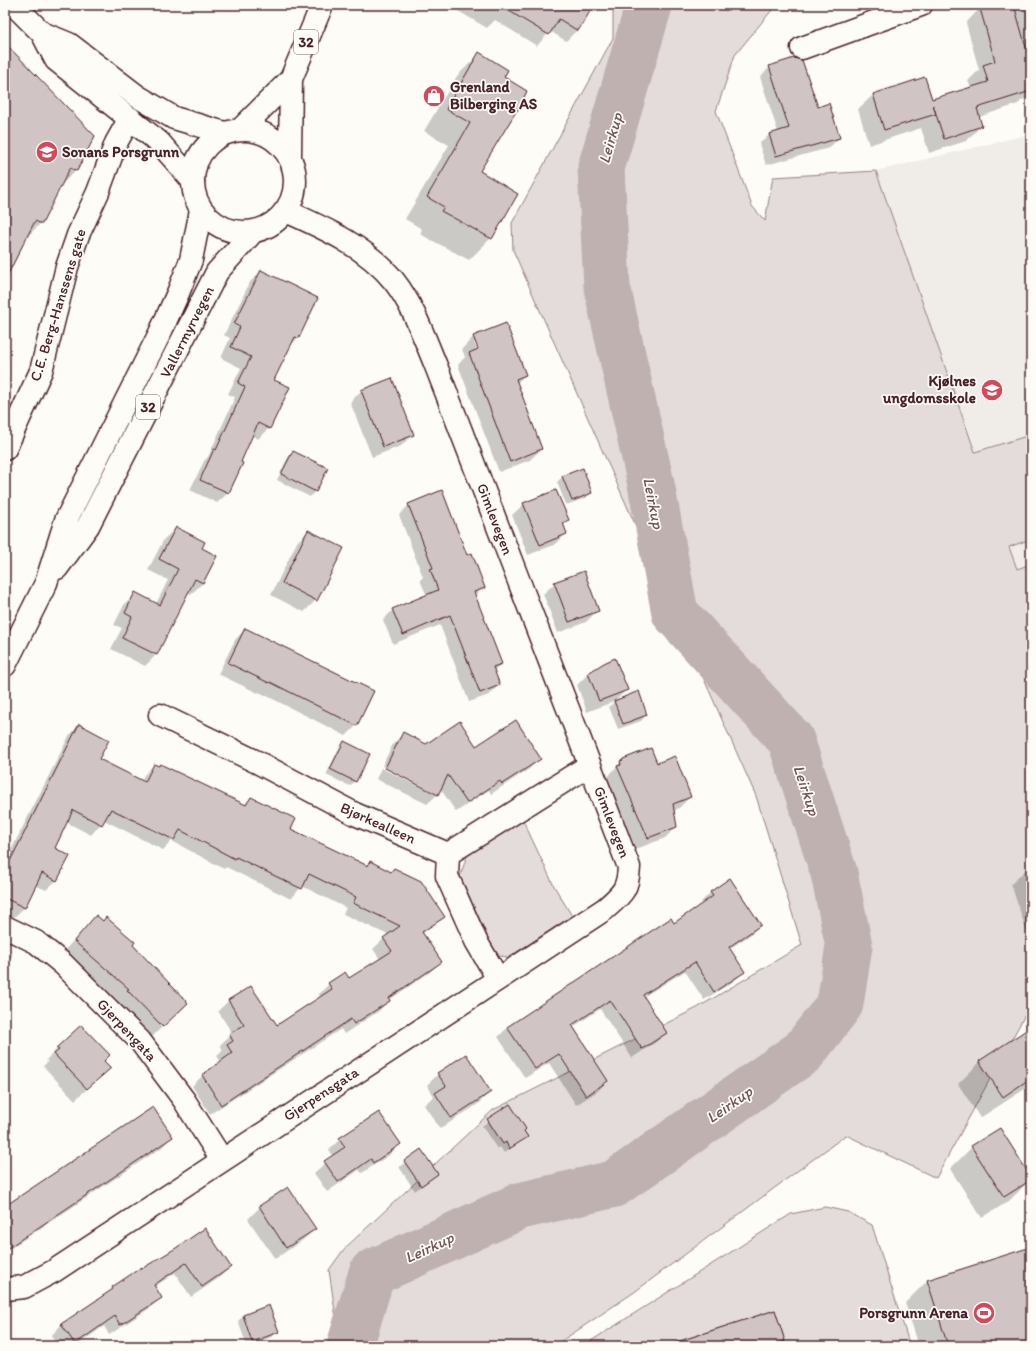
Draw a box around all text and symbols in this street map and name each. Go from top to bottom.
road number: 32 [294,30,318,54]
place label: Grenland Bilberging AS [450,78,538,114]
shop icon: Grenland Bilberging AS [421,83,447,109]
water label: Leirkup [594,110,627,166]
school or university icon: Sonans Porsgrunn [34,139,60,165]
place label: Sonans Porsgrunn [62,143,180,162]
street label: C.E. Berg-Hanssens gate [26,227,90,383]
street label: Vallermyrvegen [156,283,218,381]
place label: Kjølnes ungdomsskole [882,372,976,408]
school or university icon: Kjølnes ungdomsskole [979,377,1005,403]
road number: 32 [136,395,160,419]
water label: Leirkup [639,476,668,531]
street label: Gimlevegen [473,481,517,557]
water label: Leirkup [790,763,824,818]
street label: Gimlevegen [590,784,634,860]
street label: Bjørkealleen [338,798,419,848]
street label: Gjerpengata [93,995,161,1065]
street label: Gjerpensgata [280,1063,362,1125]
water label: Leirkup [703,1082,756,1127]
water label: Leirkup [402,1228,457,1267]
sports icon: Porsgrunn Arena [971,1300,997,1326]
place label: Porsgrunn Arena [859,1304,968,1323]

